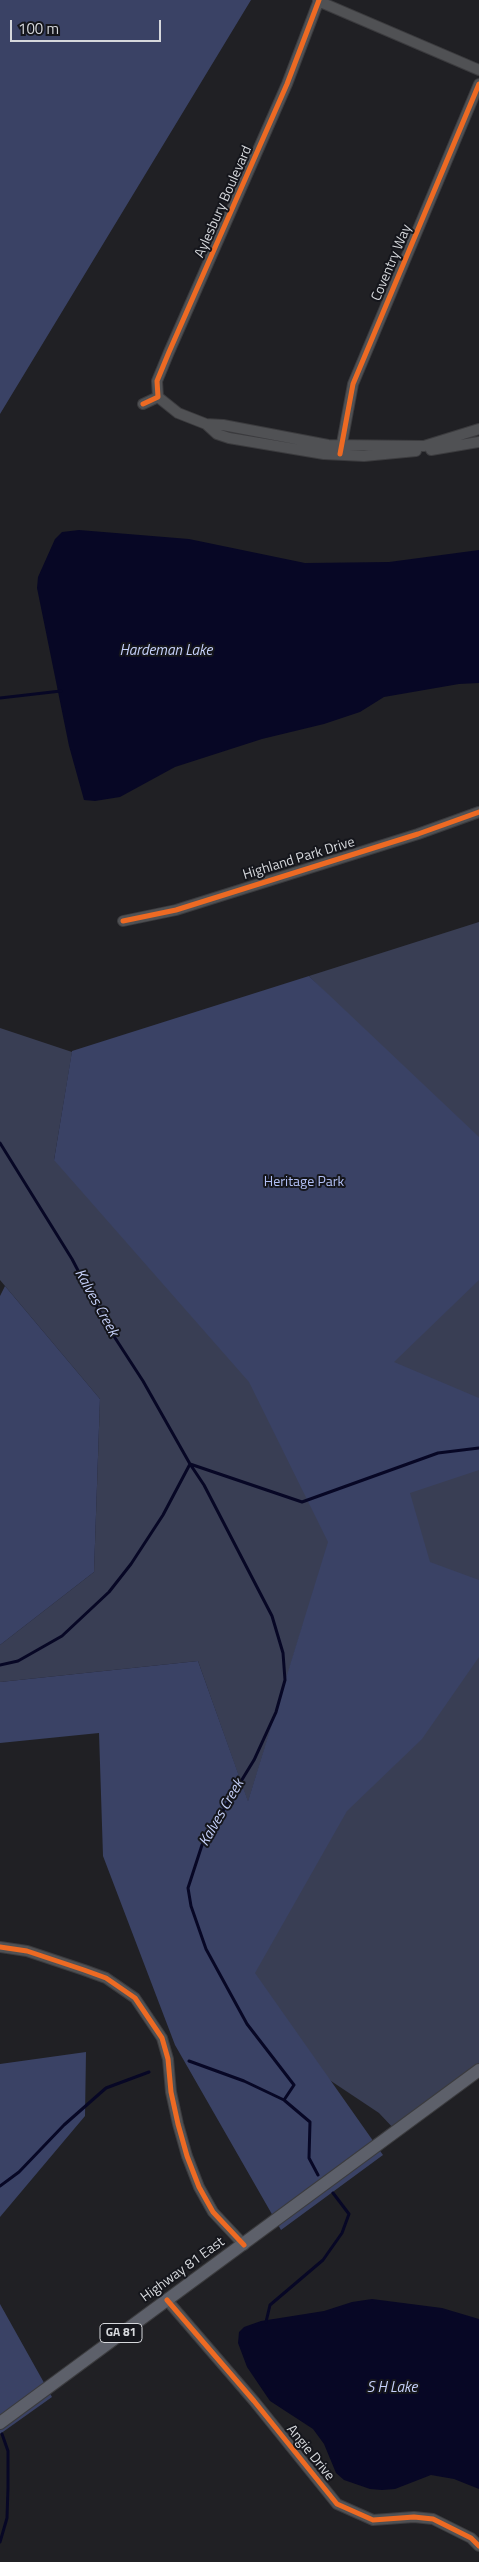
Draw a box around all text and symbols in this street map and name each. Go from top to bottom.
scale bar [12,10,164,42]
text: 100 m [18,17,59,40]
street label: Aylesbury Boulevard [192,144,256,260]
street label: Coventry Way [368,222,416,304]
water label: Hardeman Lake [120,642,212,660]
street label: Highland Park Drive [241,834,357,884]
park label: Heritage Park [264,1175,344,1191]
water label: Kalves Creek [70,1266,122,1340]
water label: Kalves Creek [196,1776,248,1850]
street label: Highway 81 East [138,2234,228,2306]
road number: GA 81 [100,2324,142,2342]
water label: S H Lake [367,2379,417,2397]
street label: Angie Drive [282,2422,338,2484]

